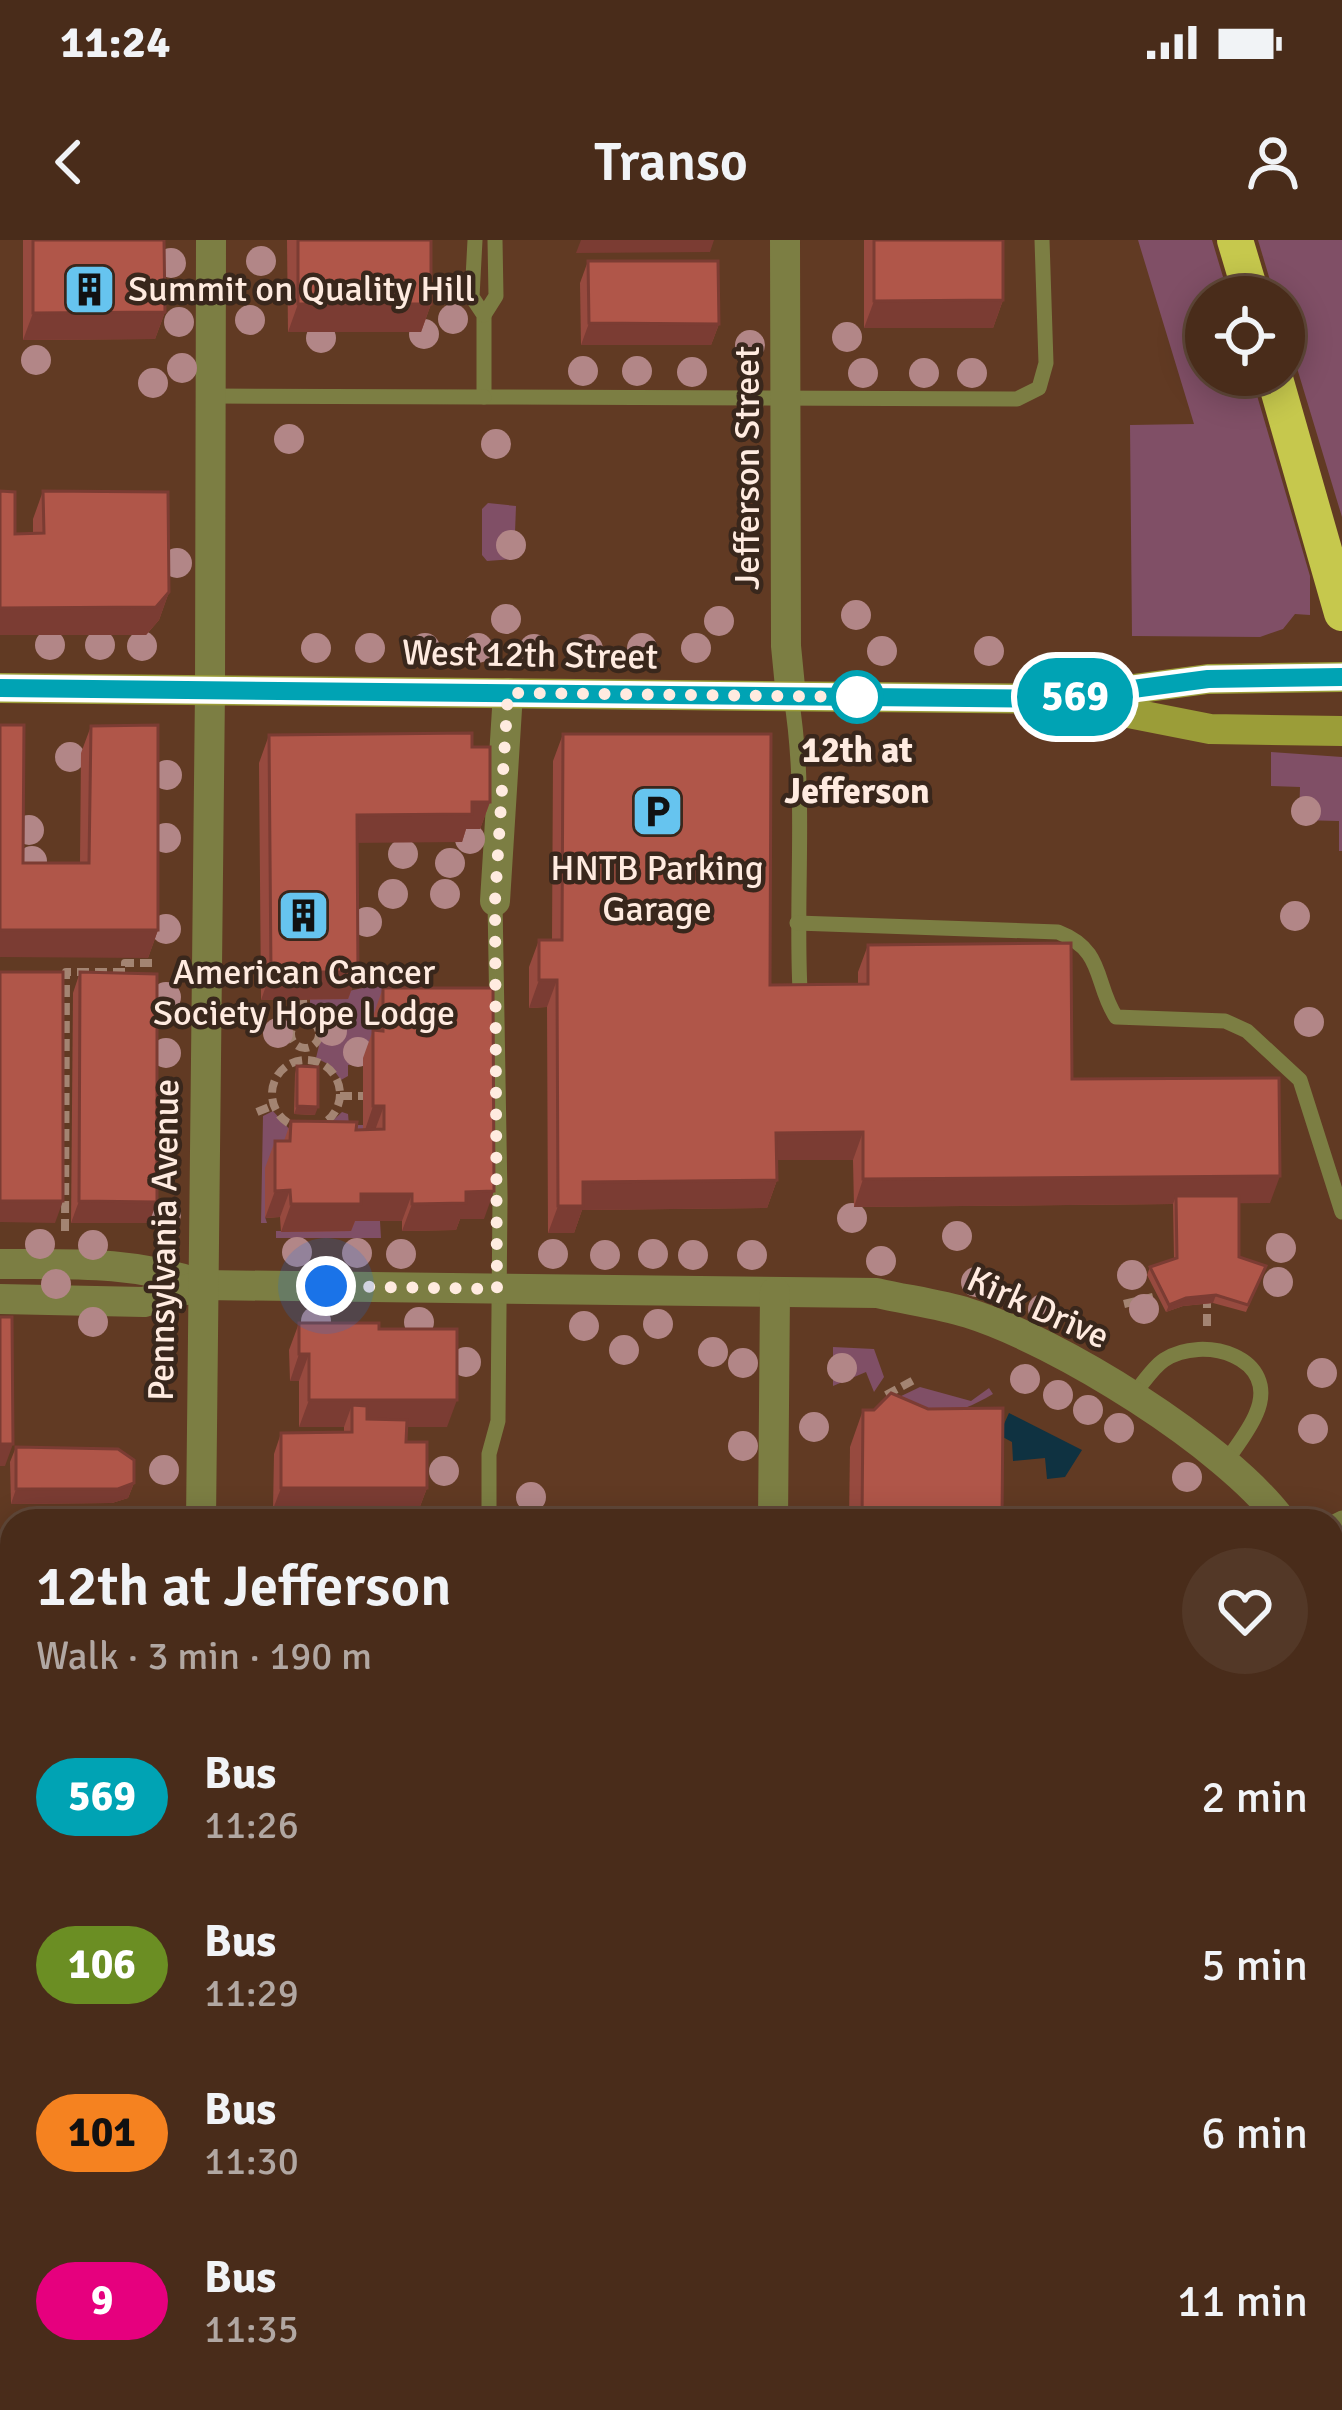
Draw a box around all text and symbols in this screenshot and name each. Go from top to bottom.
text: 11:24 [60,15,170,70]
icon: back [36,129,102,195]
text: Transo [594,129,748,196]
icon: person [1240,129,1306,195]
building icon: Summit on Quality Hill [61,261,117,317]
place label: Summit on Quality Hill [128,267,475,312]
map controls [1185,276,1305,396]
button: locate [1185,276,1305,396]
street label: Jefferson Street [725,346,770,590]
street label: West 12th Street [401,630,659,680]
line badge: 569 [1006,658,1144,736]
text: 569 [1041,671,1109,722]
marker: 12th at Jefferson [832,672,882,722]
place label: 12th at Jefferson [784,728,930,814]
parking icon: HNTB Parking Garage [629,784,685,840]
place label: HNTB Parking Garage [550,846,764,932]
building icon: American Cancer Society Hope Lodge [276,888,332,944]
place label: American Cancer Society Hope Lodge [153,950,455,1036]
street label: Pennsylvania Avenue [139,1078,189,1402]
your location [296,1256,356,1316]
street label: Kirk Drive [960,1257,1116,1359]
button: heart [1182,1548,1308,1674]
text: 12th at Jefferson [36,1551,451,1622]
text: Walk · 3 min · 190 m [36,1632,372,1680]
text: Bus [204,1746,276,1801]
text: 2 min [1201,1770,1308,1825]
text: 569 [68,1771,136,1822]
text: 11:26 [204,1801,299,1849]
text: Bus [204,1914,276,1969]
text: 5 min [1201,1938,1308,1993]
text: 106 [68,1939,136,1990]
text: 11:29 [204,1969,299,2017]
text: Bus [204,2082,276,2137]
text: 6 min [1201,2106,1308,2161]
text: 101 [68,2107,136,2158]
text: 11:30 [204,2137,299,2185]
text: Bus [204,2250,276,2305]
text: 11 min [1177,2274,1308,2329]
text: 9 [91,2275,113,2326]
text: 11:35 [204,2305,299,2353]

